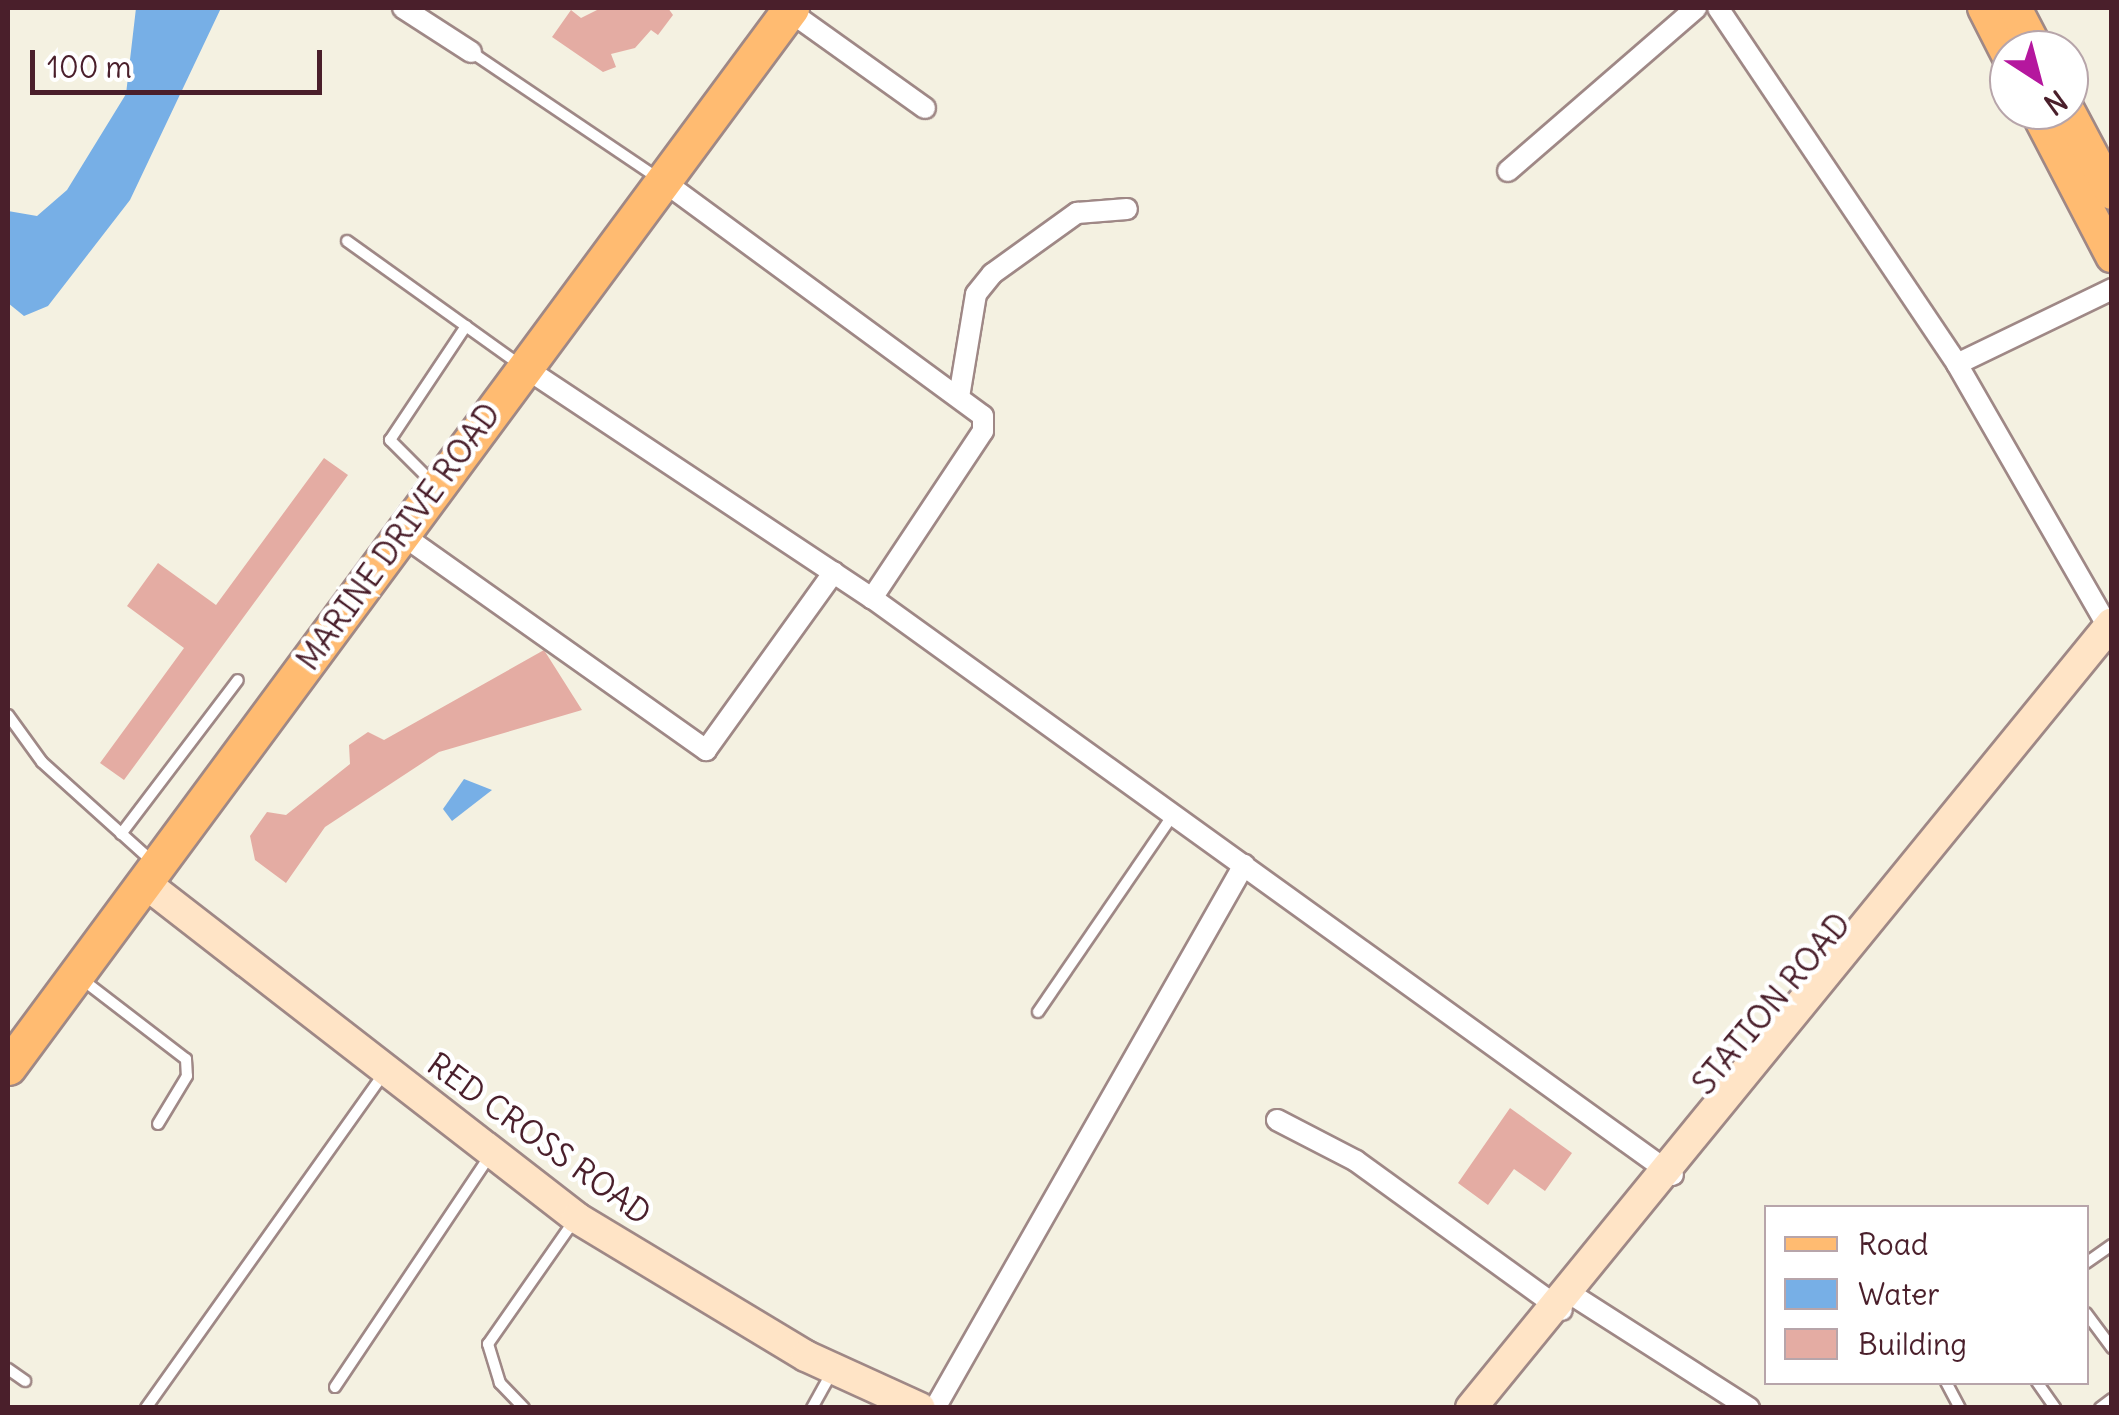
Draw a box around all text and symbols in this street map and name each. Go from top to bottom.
scale bar [35,30,328,92]
north arrow [1989,30,2089,130]
text: 100 m [47,48,132,86]
text: N [2037,82,2074,123]
street label: MARINE DRIVE ROAD [289,396,509,678]
street label: STATION ROAD [1685,905,1859,1103]
street label: RED CROSS ROAD [420,1045,658,1233]
legend [1764,1205,2089,1385]
text: Road [1858,1225,1928,1263]
text: Water [1858,1275,1940,1313]
text: Building [1858,1325,1967,1363]

